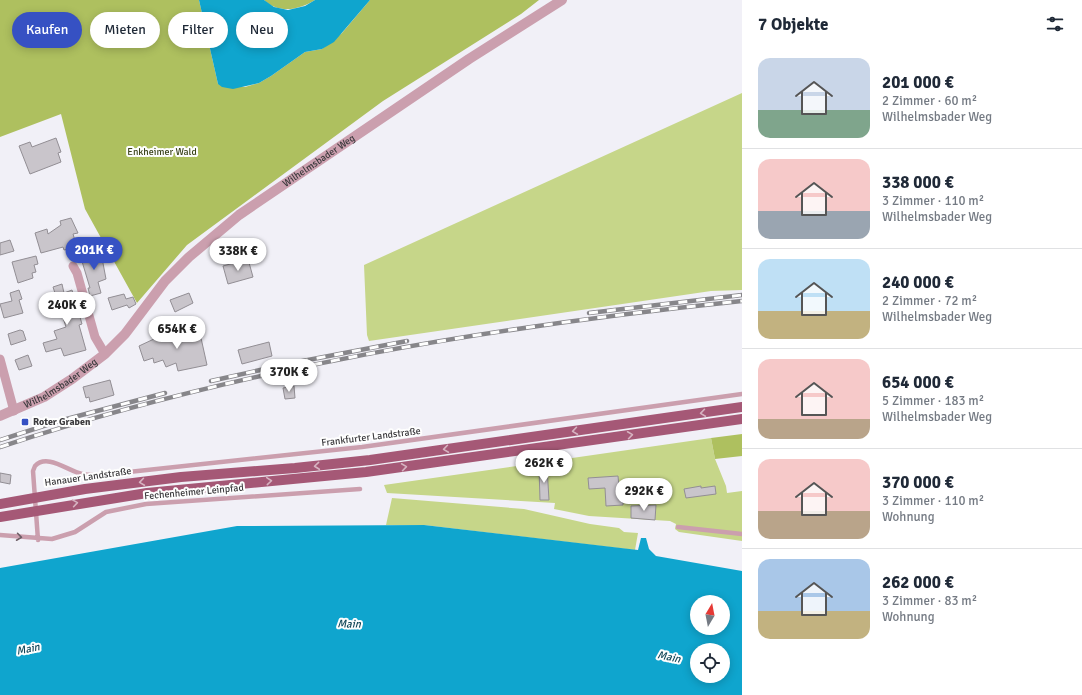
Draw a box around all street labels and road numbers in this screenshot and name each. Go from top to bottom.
street label: Wilhelmsbader Weg [280,132,357,190]
street label: Wilhelmsbader Weg [22,356,100,411]
street label: Frankfurter Landstraße [321,425,421,449]
street label: Hanauer Landstraße [44,465,132,489]
street label: Fechenheimer Leinpfad [144,482,244,502]

